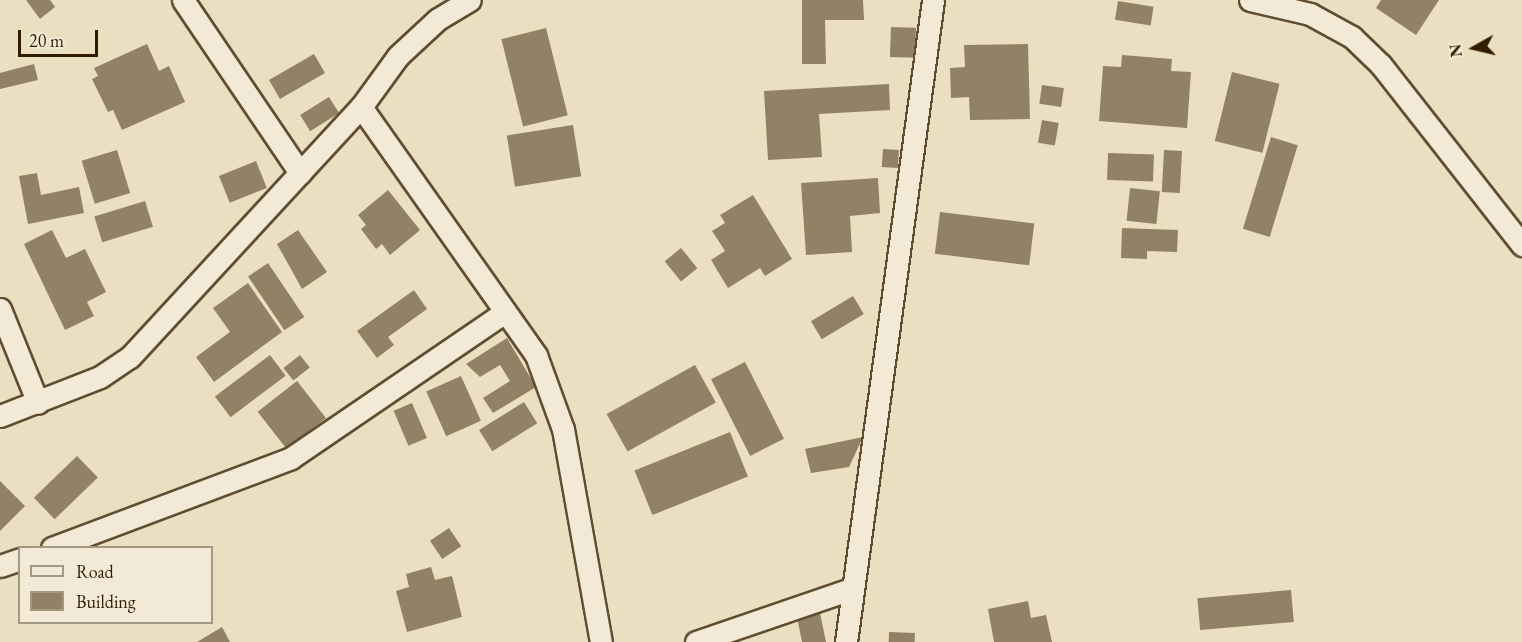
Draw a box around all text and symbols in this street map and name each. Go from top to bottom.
scale bar [21,18,100,56]
north arrow [1444,18,1504,78]
text: 20 m [29,29,64,52]
text: N [1444,43,1467,58]
legend [18,546,213,624]
text: Road [76,560,114,583]
text: Building [76,590,136,613]

